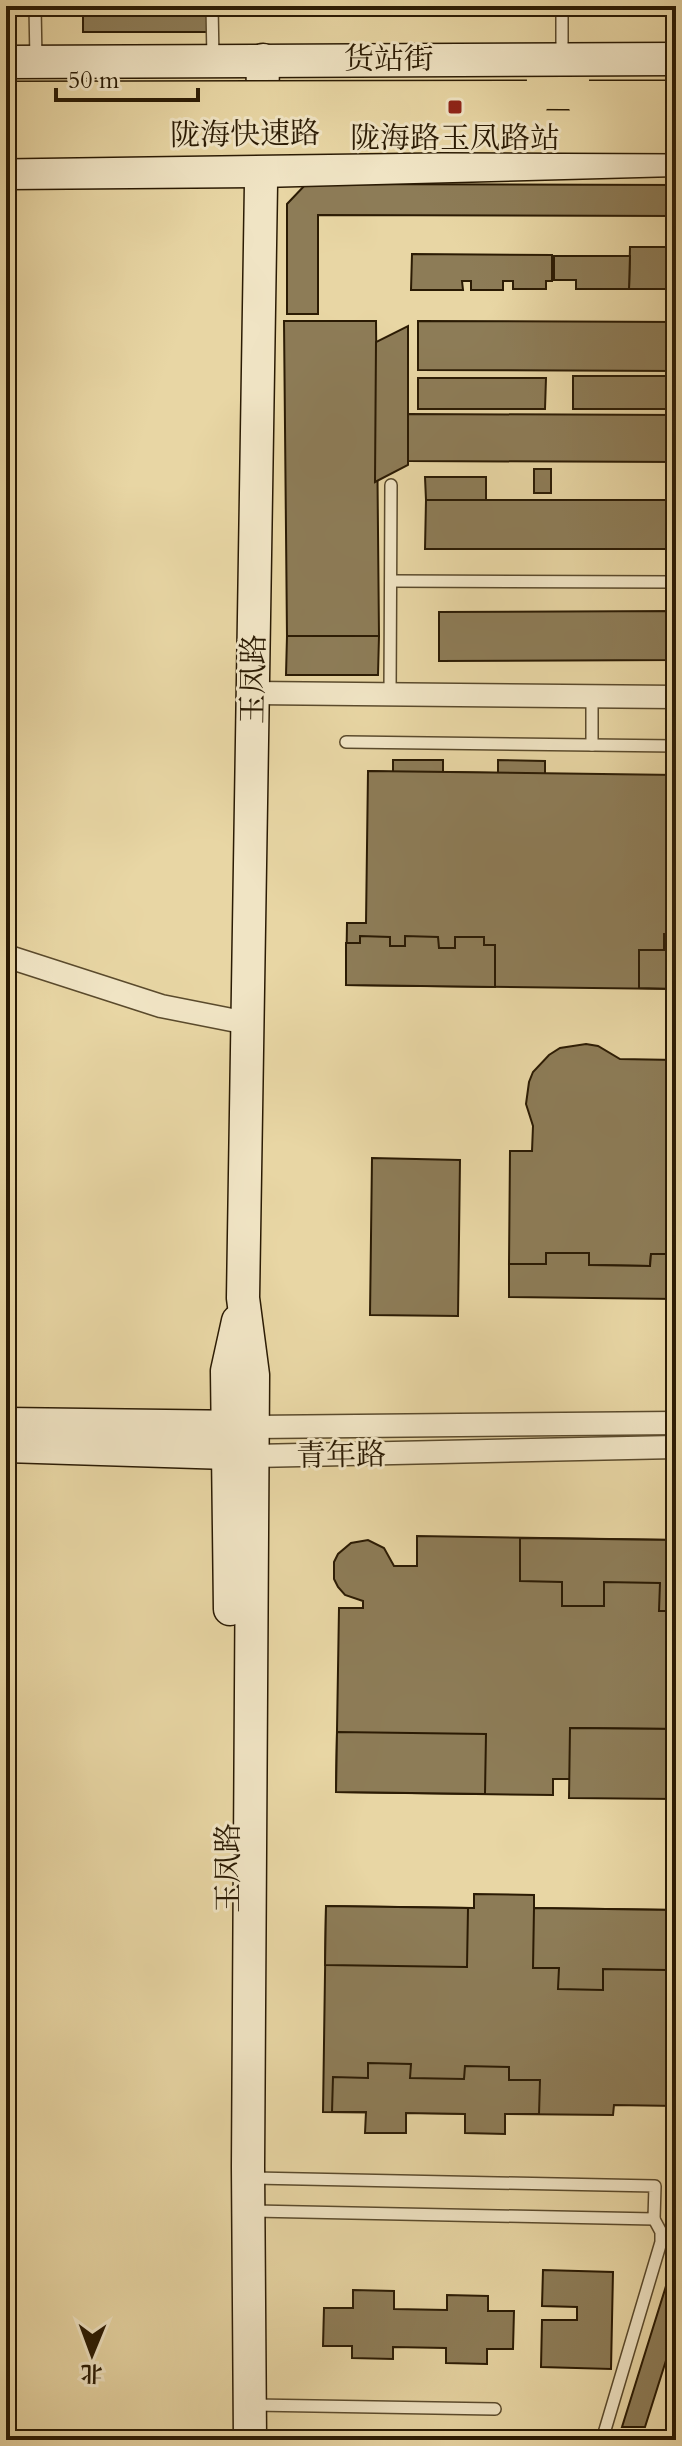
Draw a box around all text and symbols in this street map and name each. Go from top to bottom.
street label: 货站街 [344,39,434,80]
scale bar [56,52,198,102]
text: 50 m [68,64,120,97]
marker: 陇海路玉凤路站 [446,98,464,116]
street label: 陇海快速路 [170,113,320,156]
place label: 陇海路玉凤路站 [350,118,560,159]
street label: 玉凤路 [232,634,275,724]
street label: 青年路 [296,1434,386,1477]
street label: 玉凤路 [208,1823,249,1913]
north arrow [52,2314,132,2394]
text: 北 [80,2358,103,2388]

